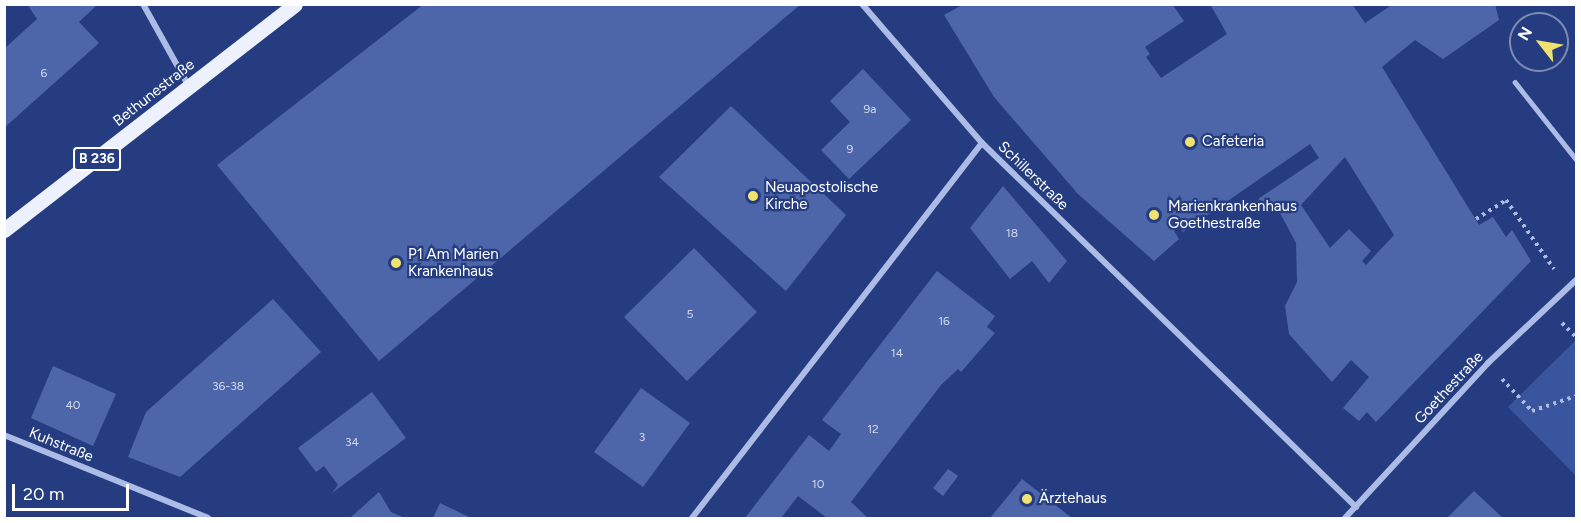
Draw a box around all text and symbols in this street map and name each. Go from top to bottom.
north arrow [1509,12,1569,72]
text: N [1514,23,1536,44]
street label: Bethunestraße [110,56,198,130]
house number: 6 [41,67,47,81]
house number: 9a [864,103,876,117]
place label: Cafeteria [1202,133,1264,151]
marker: Cafeteria [1183,135,1197,149]
street label: Schillerstraße [994,138,1072,214]
house number: 9 [847,143,853,157]
road number: B 236 [73,148,121,170]
place label: Neuapostolische Kirche [765,178,878,213]
marker: Neuapostolische Kirche [746,189,760,203]
place label: Marienkrankenhaus Goethestraße [1168,197,1297,232]
marker: Marienkrankenhaus Goethestraße [1145,206,1163,224]
house number: 18 [1006,227,1018,241]
place label: P1 Am Marien Krankenhaus [408,245,499,280]
marker: P1 Am Marien Krankenhaus [389,256,403,270]
house number: 5 [687,308,693,322]
house number: 16 [938,315,950,329]
house number: 14 [891,347,903,361]
street label: Goethestraße [1411,348,1487,428]
house number: 36-38 [212,380,244,394]
house number: 40 [65,399,81,413]
house number: 12 [867,423,879,437]
street label: Kuhstraße [26,424,96,466]
house number: 3 [639,431,645,445]
house number: 34 [345,436,359,450]
scale bar [15,472,132,510]
house number: 10 [812,478,824,492]
text: 20 m [23,483,64,505]
place label: Ärztehaus [1039,490,1107,508]
marker: Ärztehaus [1020,492,1034,506]

